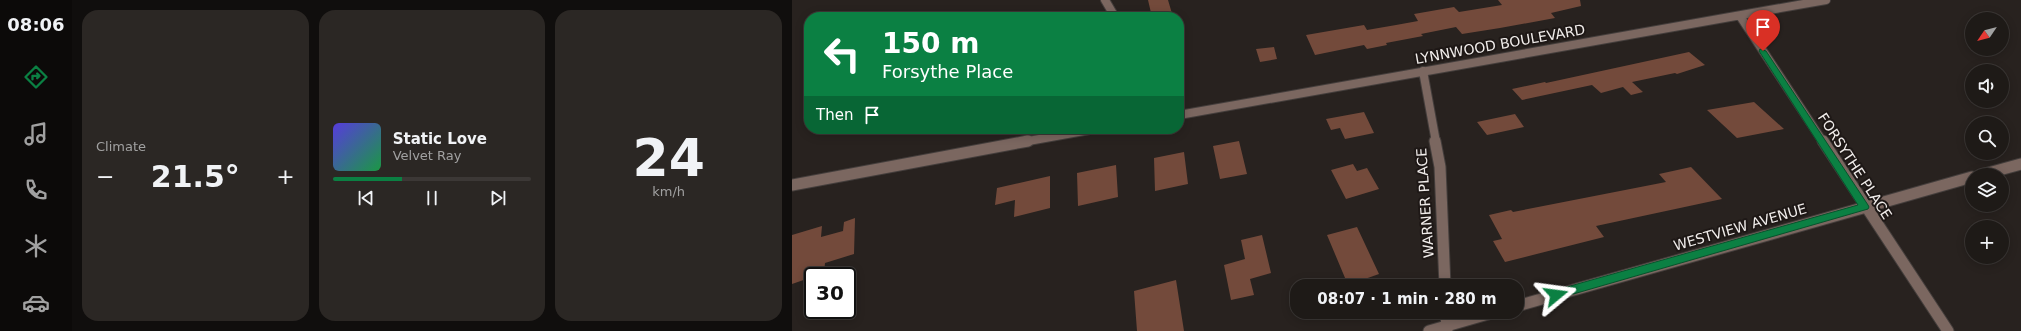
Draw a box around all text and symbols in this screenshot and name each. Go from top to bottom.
pin [1746,10,1780,51]
north arrow [1965,12,2009,56]
map controls [1965,12,2009,264]
text: 08:06 [7,14,65,35]
icon: arrive [1752,16,1774,38]
street label: LYNNWOOD BOULEVARD [1414,21,1586,67]
text: 150 m [882,27,979,60]
icon: left [816,28,868,80]
text: Forsythe Place [882,61,1013,82]
icon: directions [22,63,50,91]
button: sound [1965,64,2009,108]
icon: arrive [861,104,883,126]
text: Then [816,106,853,124]
street label: FORSYTHE PLACE [1815,110,1895,222]
button: search [1965,116,2009,160]
icon: music [22,120,50,148]
text: 24 [632,128,705,188]
text: Static Love [393,130,487,148]
text: Climate [96,139,146,154]
street label: WARNER PLACE [1413,147,1437,259]
text: Velvet Ray [393,148,461,163]
text: 21.5° [151,159,240,194]
text: − [96,164,114,189]
text: + [276,164,295,189]
button: layers [1965,168,2009,212]
icon: phone [22,176,50,204]
text: km/h [652,184,685,199]
icon: previous [355,187,377,209]
icon: pause [421,187,443,209]
icon: next [487,187,509,209]
street label: WESTVIEW AVENUE [1672,200,1808,254]
button: + [1965,220,2009,264]
icon: climate [22,232,50,260]
speed limit sign: 30 [804,267,856,319]
position arrow [1535,274,1577,316]
icon: car [22,289,50,317]
text: 08:07 · 1 min · 280 m [1317,290,1497,308]

